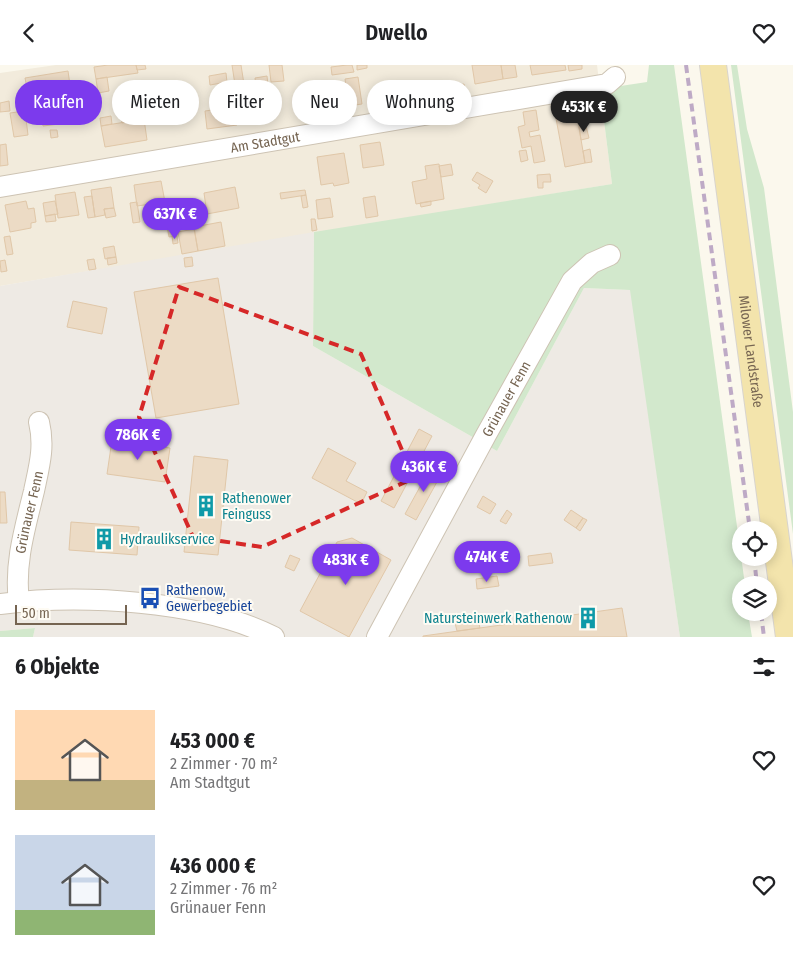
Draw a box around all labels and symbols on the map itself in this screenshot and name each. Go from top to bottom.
pin: 453K € [543,91,625,133]
street label: Am Stadtgut [229,128,302,156]
pin: 637K € [134,197,216,240]
street label: Milower Landstraße [735,294,767,409]
street label: Grünauer Fenn [478,358,534,440]
pin: 786K € [97,419,179,461]
pin: 436K € [383,451,465,493]
street label: Grünauer Fenn [12,469,47,555]
place label: Rathenower Feinguss [222,490,291,523]
building icon: Rathenower Feinguss [193,493,219,519]
building icon: Hydraulikservice [91,526,117,552]
place label: Hydraulikservice [120,531,215,548]
pin: 474K € [446,541,528,583]
pin: 483K € [305,543,387,586]
place label: Rathenow, Gewerbegebiet [166,582,252,615]
bus stop icon: Rathenow, Gewerbegebiet [137,585,163,611]
scale bar [15,602,128,625]
building icon: Natursteinwerk Rathenow [575,605,601,631]
place label: Natursteinwerk Rathenow [424,610,572,627]

